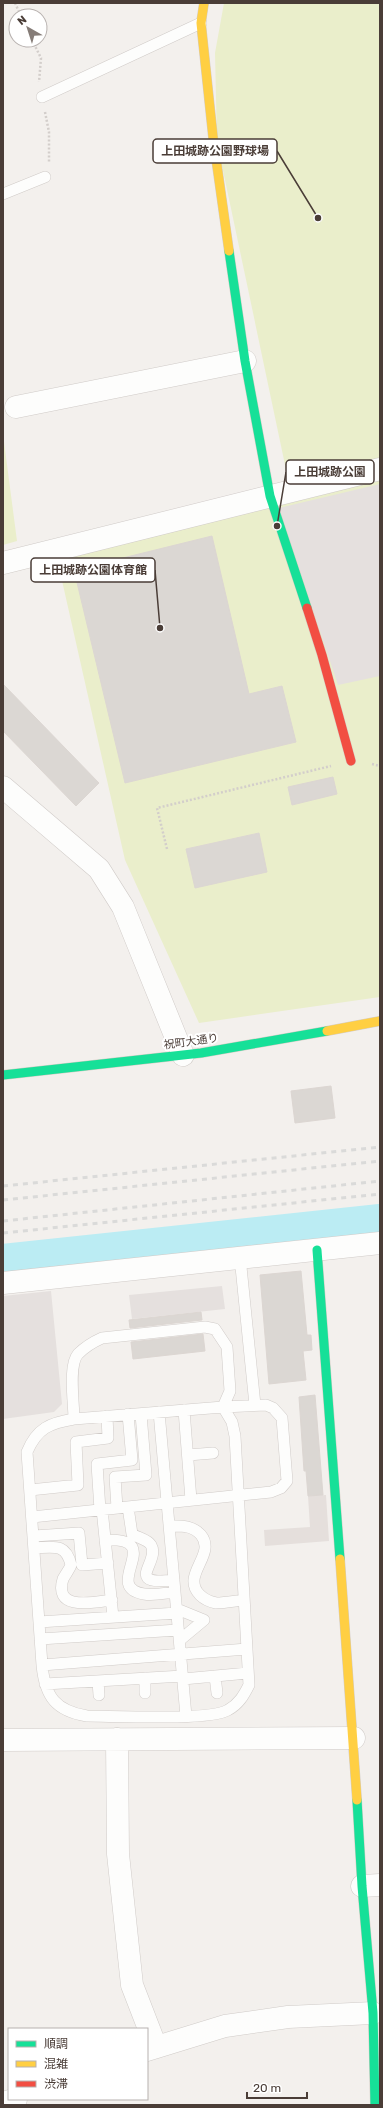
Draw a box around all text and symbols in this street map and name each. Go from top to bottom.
north arrow [8,8,48,48]
text: N [15,13,29,28]
callout: 上田城跡公園野球場 [153,139,277,163]
text: 上田城跡公園野球場 [161,144,269,158]
callout: 上田城跡公園 [286,460,374,484]
text: 上田城跡公園 [294,465,366,479]
callout: 上田城跡公園体育館 [31,558,155,582]
text: 上田城跡公園体育館 [39,563,147,577]
street label: 祝町大通り [163,1031,219,1052]
legend [8,2028,148,2100]
text: 順調 [44,2037,68,2051]
text: 混雑 [44,2057,68,2071]
scale bar [247,2074,307,2100]
text: 渋滞 [44,2077,68,2091]
text: 20 m [253,2081,281,2095]

